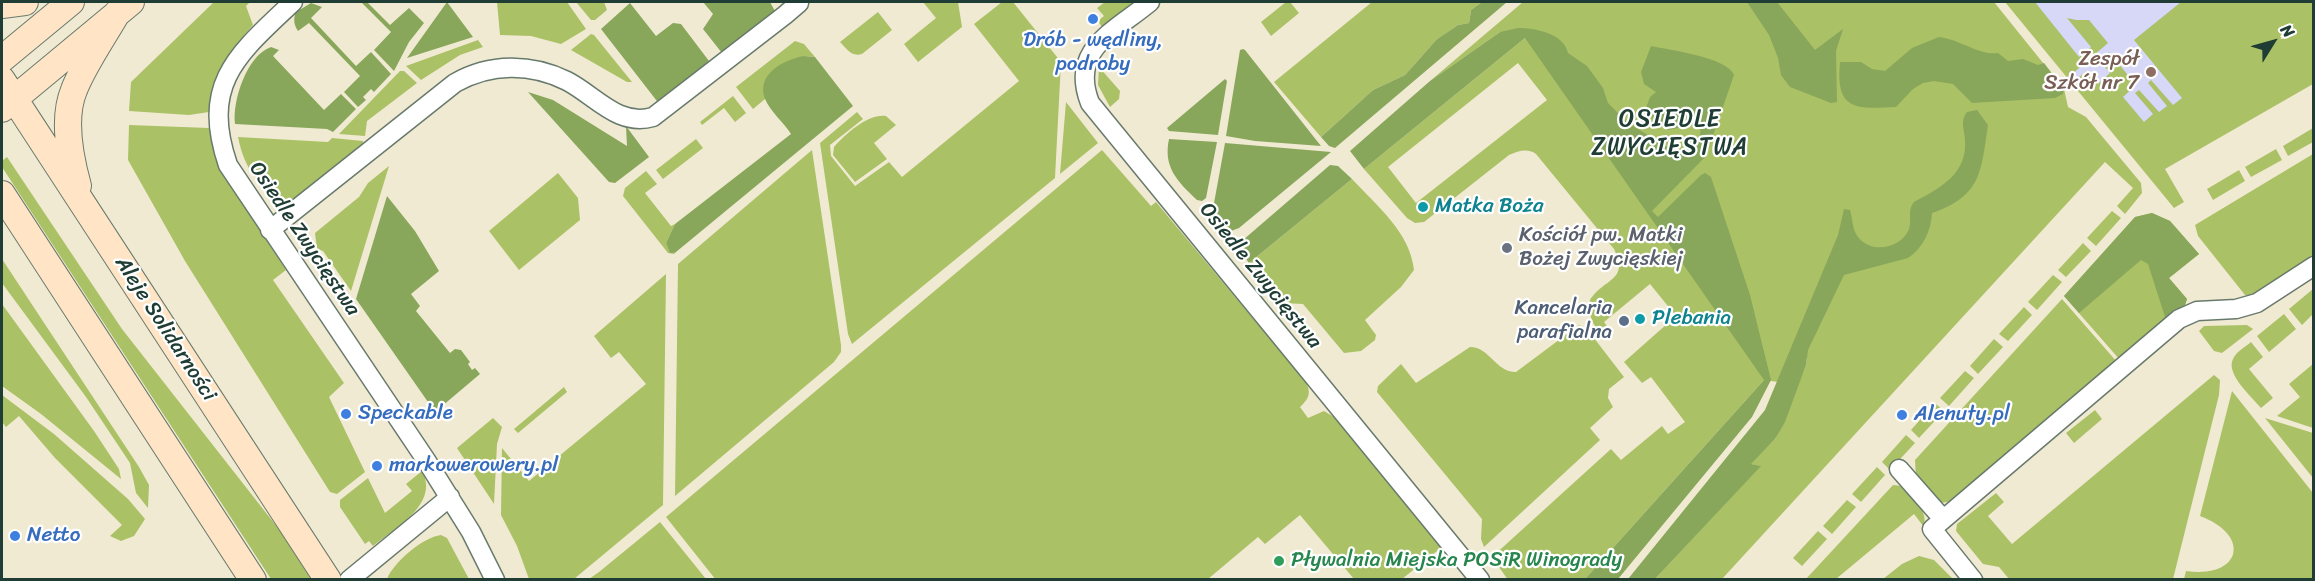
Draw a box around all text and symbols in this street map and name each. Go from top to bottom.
marker: Drób - wędliny, podroby [1086,12,1100,26]
north arrow [2243,12,2303,72]
text: N [2273,18,2303,44]
place label: Drób - wędliny, podroby [1023,28,1163,78]
place label: Zespół Szkół nr 7 [2044,47,2139,97]
marker: Zespół Szkół nr 7 [2144,65,2158,79]
district label: OSIEDLE ZWYCIĘSTWA [1592,106,1748,162]
street label: Osiedle Zwycięstwa [243,157,365,321]
place label: Matka Boża [1435,194,1543,220]
street label: Osiedle Zwycięstwa [1193,198,1327,354]
marker: Matka Boża [1416,200,1430,214]
place label: Kościół pw. Matki Bożej Zwycięskiej [1519,223,1683,273]
marker: Kościół pw. Matki Bożej Zwycięskiej [1500,241,1514,255]
street label: Aleje Solidarności [109,252,221,406]
place label: Kancelaria parafialna [1515,296,1612,346]
place label: Plebania [1652,306,1731,332]
marker: Plebania [1633,312,1647,326]
marker: Kancelaria parafialna [1617,314,1631,328]
place label: Speckable [358,401,453,427]
place label: Alenuty.pl [1914,402,2010,428]
marker: Speckable [339,407,353,421]
marker: Alenuty.pl [1895,408,1909,422]
place label: markowerowery.pl [389,453,558,479]
marker: markowerowery.pl [370,459,384,473]
place label: Netto [27,523,80,549]
marker: Netto [8,529,22,543]
place label: Pływalnia Miejska POSiR Winogrady [1291,548,1622,574]
marker: Pływalnia Miejska POSiR Winogrady [1272,554,1286,568]

